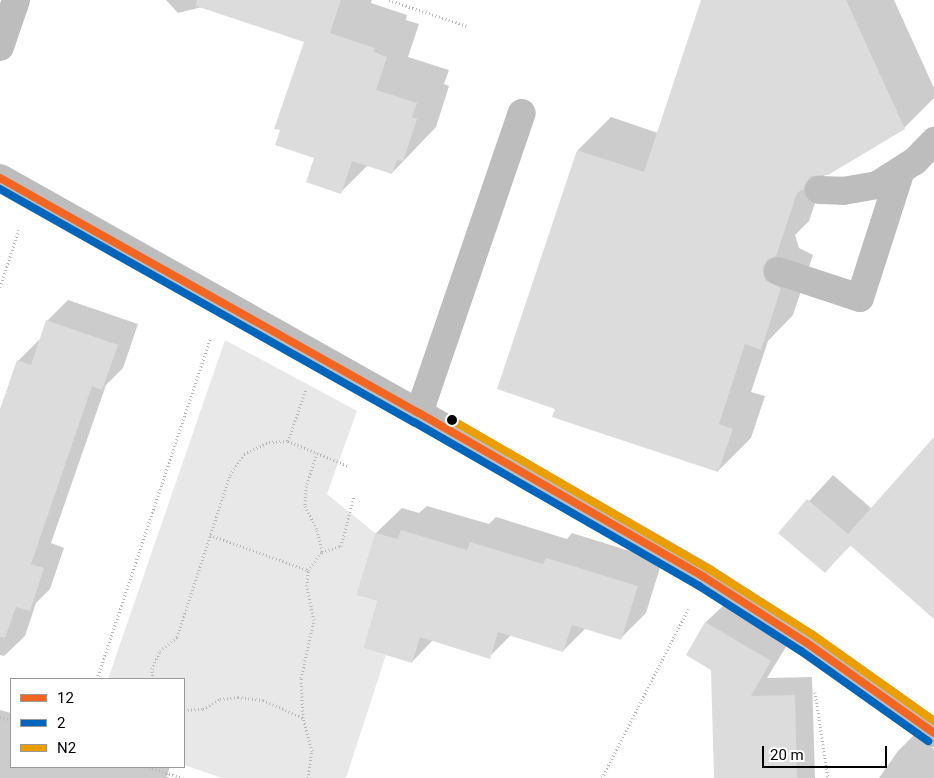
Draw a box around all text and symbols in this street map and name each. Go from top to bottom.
unlabelled marker [447,415,457,425]
legend [10,678,185,768]
text: 12 [57,689,74,707]
text: 2 [57,714,65,732]
scale bar [764,736,889,768]
text: N2 [57,739,76,757]
text: 20 m [770,746,804,764]

